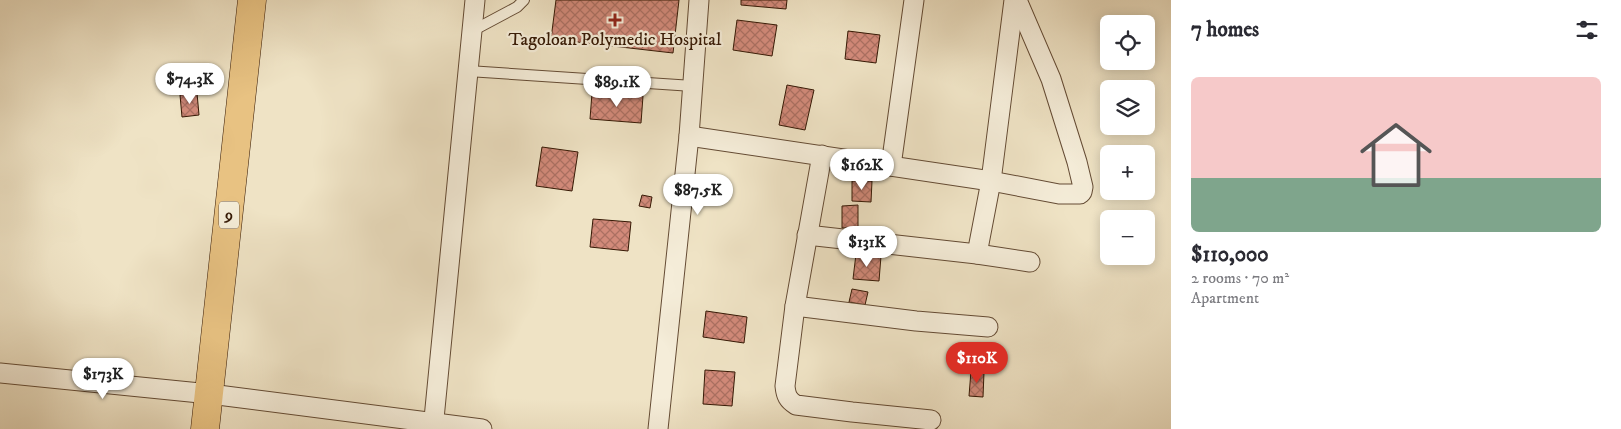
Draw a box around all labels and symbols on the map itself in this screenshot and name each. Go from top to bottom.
marker: Tagoloan Polymedic Hospital [608,13,622,27]
place label: Tagoloan Polymedic Hospital [509,29,722,51]
pin: $74.3K [149,62,231,105]
pin: $89.1K [576,66,658,108]
pin: $162K [827,148,897,191]
pin: $87.5K [657,174,739,216]
road number: 9 [219,202,239,228]
pin: $131K [832,226,902,268]
pin: $110K [942,342,1012,384]
pin: $173K [68,358,138,400]

